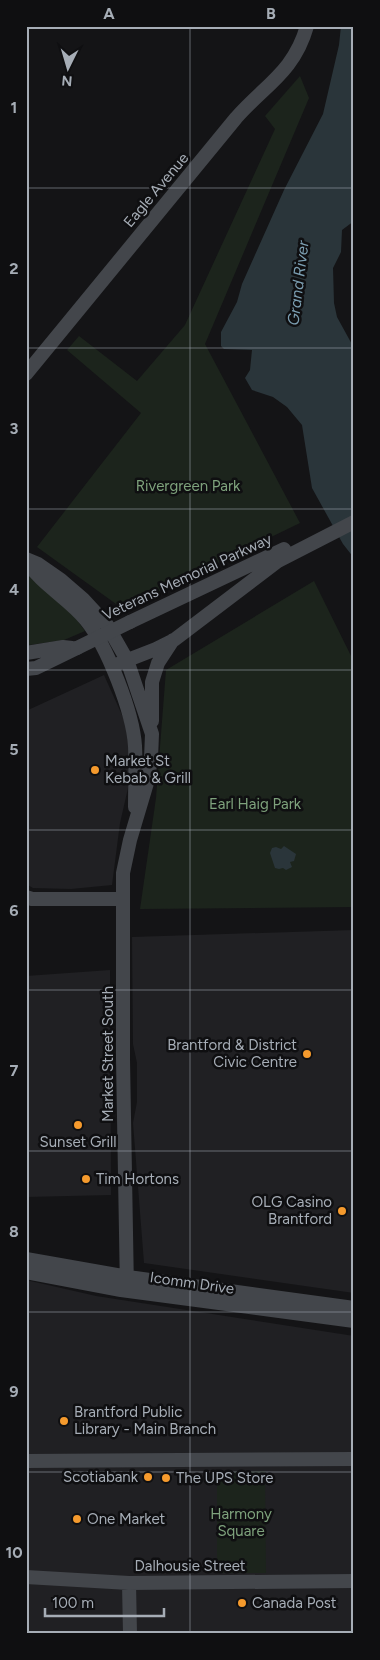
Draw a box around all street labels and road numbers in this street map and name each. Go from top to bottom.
street label: Eagle Avenue [120,149,192,231]
street label: Veterans Memorial Parkway [100,530,275,624]
street label: Market Street South [99,986,117,1122]
street label: Icomm Drive [149,1268,235,1298]
street label: Dalhousie Street [134,1557,246,1575]

